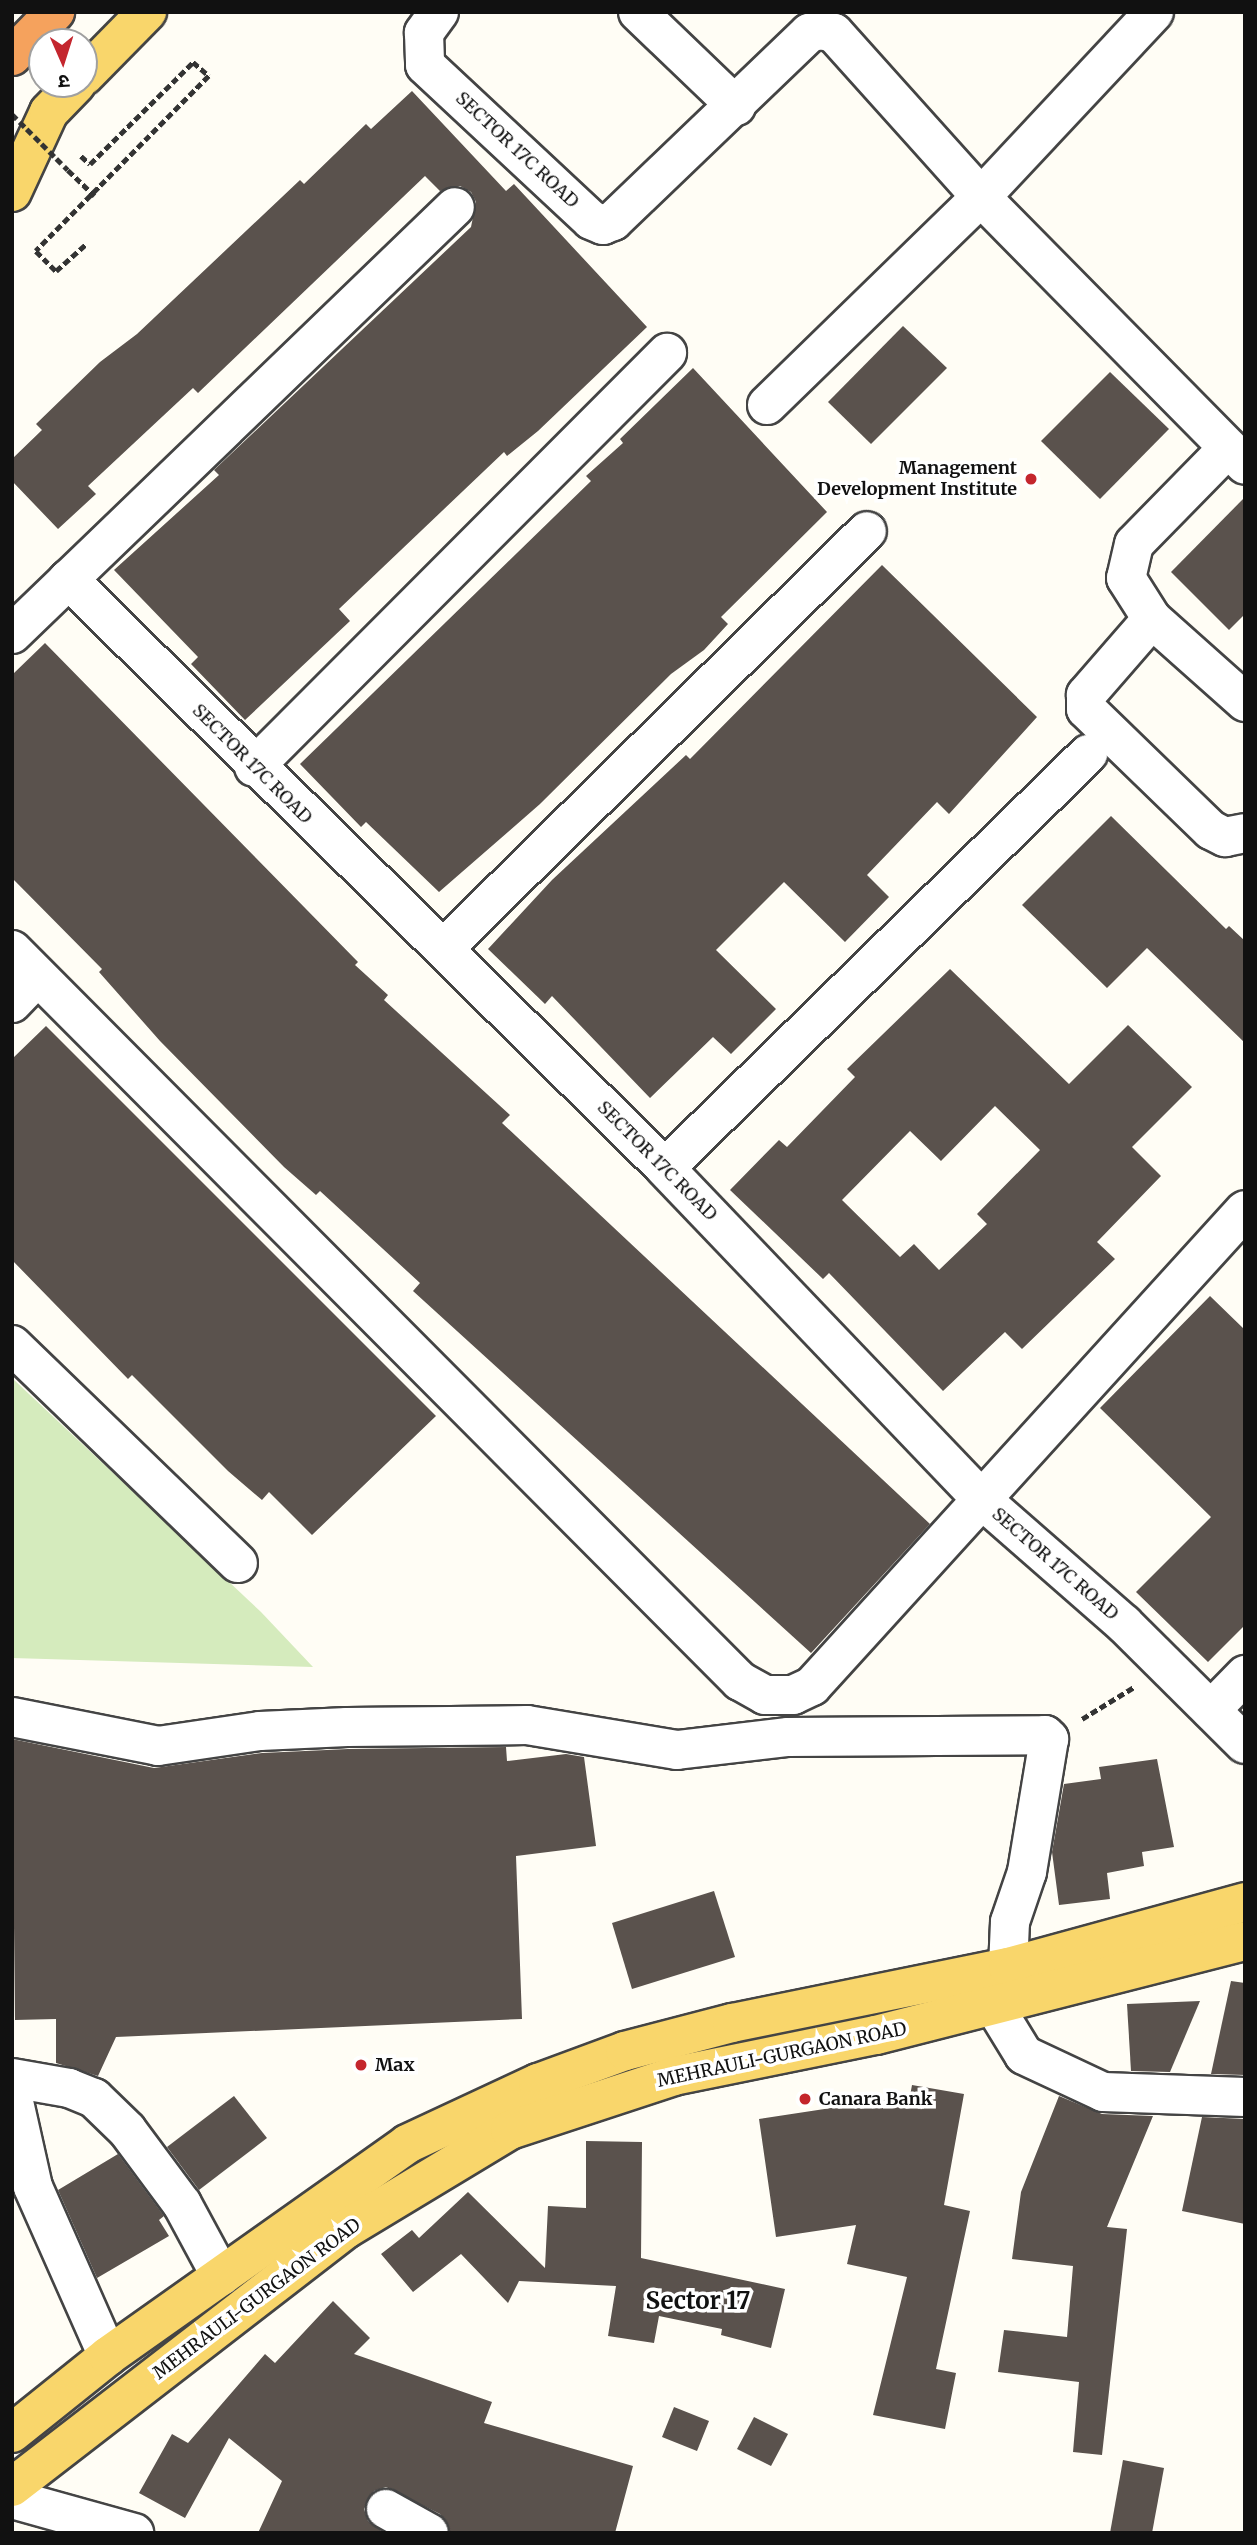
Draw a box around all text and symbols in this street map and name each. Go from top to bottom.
north arrow [28,28,98,98]
text: उ [58,70,70,94]
street label: SECTOR 17C ROAD [451,87,583,213]
place label: Management Development Institute [817,458,1017,500]
marker: Management Development Institute [1023,471,1039,487]
street label: SECTOR 17C ROAD [188,700,316,828]
street label: SECTOR 17C ROAD [593,1097,721,1225]
street label: SECTOR 17C ROAD [987,1503,1123,1625]
street label: MEHRAULI-GURGAON ROAD [655,2018,909,2092]
place label: Max [375,2054,415,2076]
marker: Max [353,2057,369,2073]
place label: Canara Bank [819,2088,933,2110]
marker: Canara Bank [797,2091,813,2107]
street label: MEHRAULI-GURGAON ROAD [149,2214,365,2384]
district label: Sector 17 [646,2287,750,2315]

